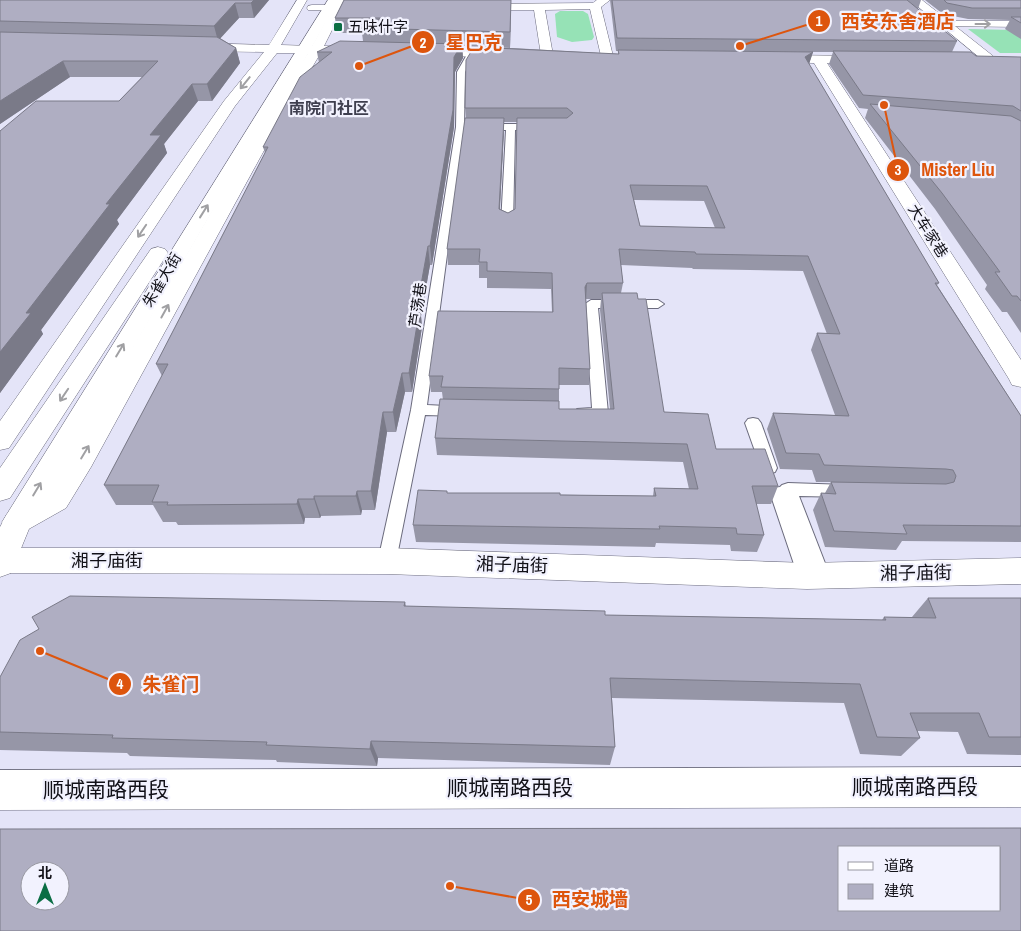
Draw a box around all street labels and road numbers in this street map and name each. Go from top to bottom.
street label: 大车家巷 [904,200,953,262]
street label: 朱雀大街 [137,249,186,311]
street label: 芦荡巷 [404,281,431,329]
street label: 湘子庙街 [71,548,143,573]
street label: 湘子庙街 [476,551,548,578]
street label: 湘子庙街 [880,559,952,586]
street label: 顺城南路西段 [852,772,978,801]
street label: 顺城南路西段 [447,773,573,802]
street label: 顺城南路西段 [43,775,169,804]

